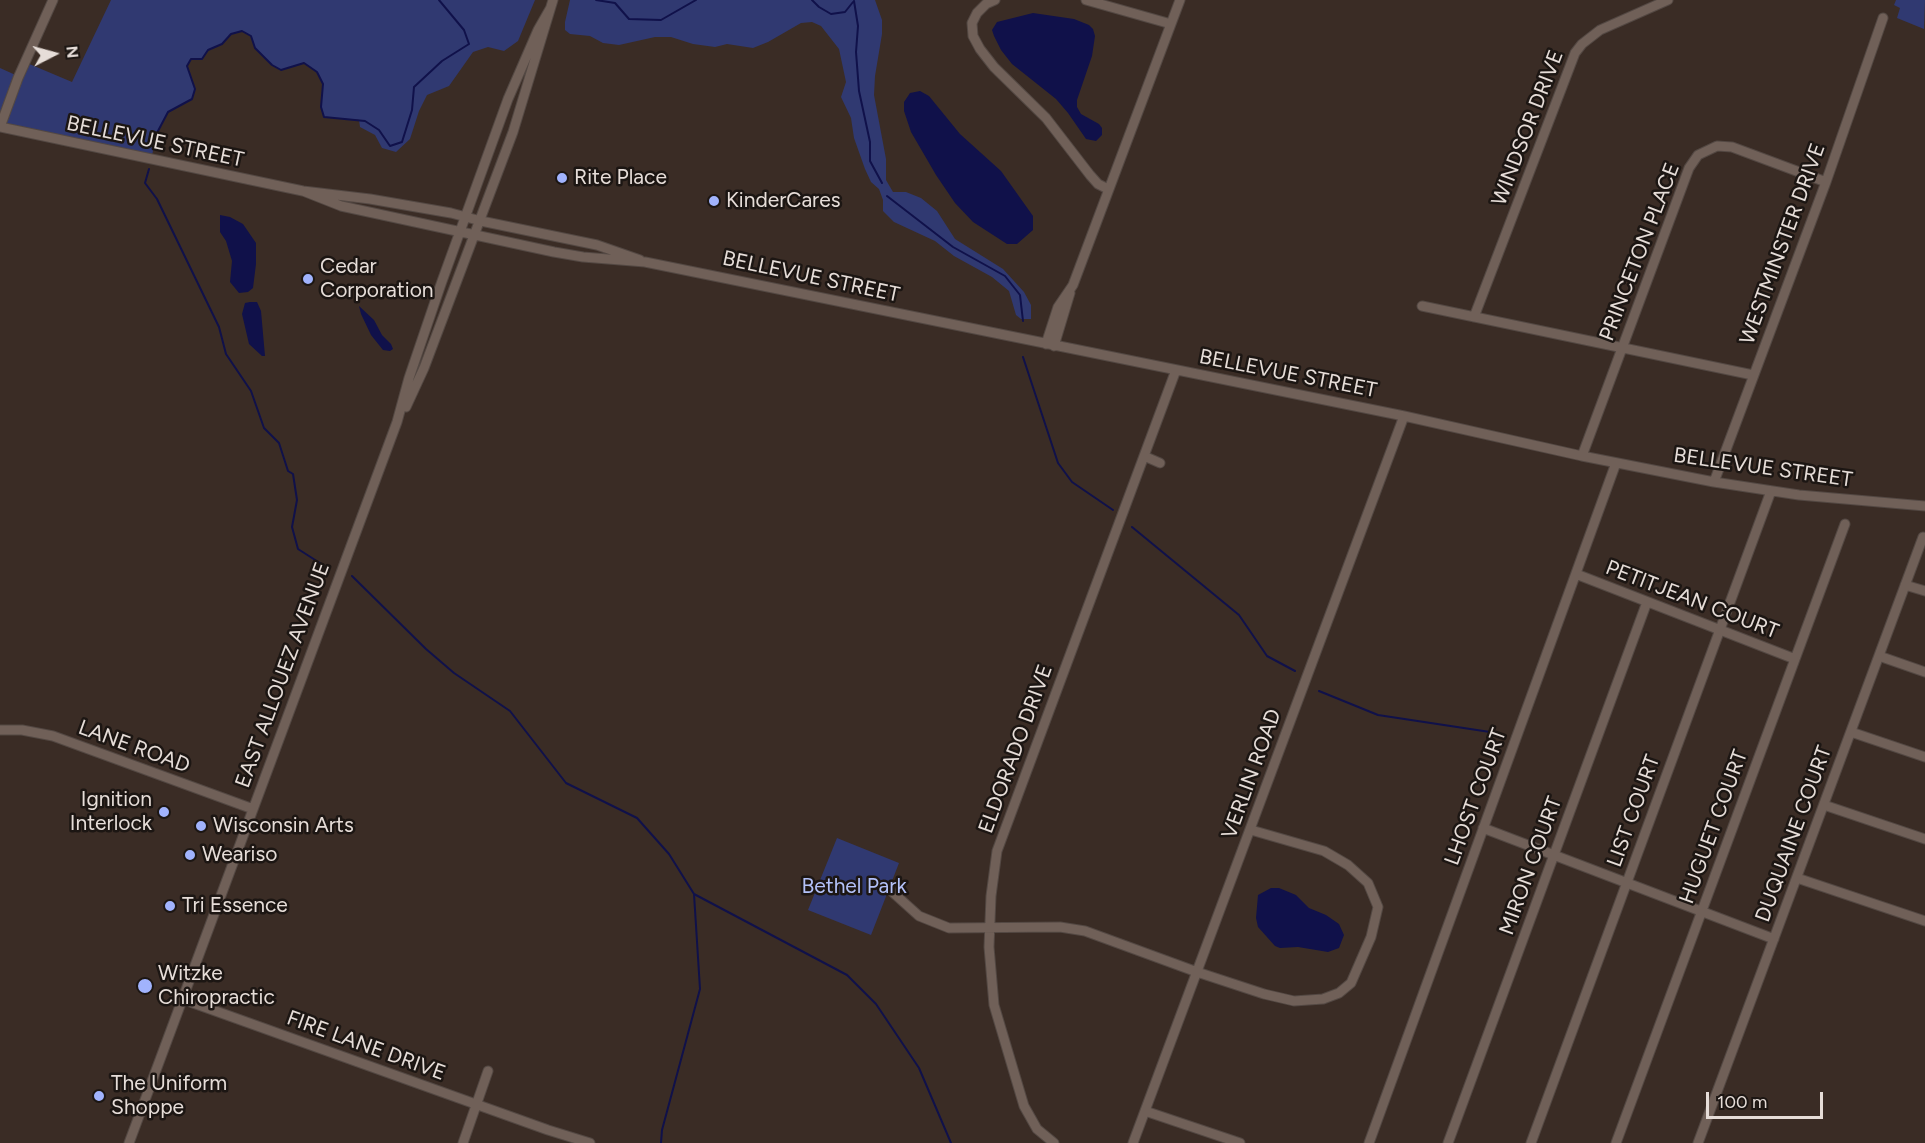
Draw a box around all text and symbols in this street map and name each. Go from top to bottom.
north arrow [24,24,84,84]
text: N [62,45,82,59]
street label: WINDSOR DRIVE [1487,47,1569,209]
street label: BELLEVUE STREET [64,111,246,173]
street label: WESTMINSTER DRIVE [1735,140,1831,348]
street label: PRINCETON PLACE [1594,159,1686,345]
place label: Rite Place [574,165,667,191]
marker: Rite Place [555,171,569,185]
place label: KinderCares [726,188,840,214]
marker: KinderCares [707,194,721,208]
street label: BELLEVUE STREET [720,246,902,308]
place label: Cedar Corporation [320,254,434,304]
marker: Cedar Corporation [301,272,315,286]
street label: BELLEVUE STREET [1197,344,1379,404]
street label: BELLEVUE STREET [1672,443,1854,493]
street label: PETITJEAN COURT [1602,555,1782,645]
street label: EAST ALLOUEZ AVENUE [230,559,336,791]
street label: ELDORADO DRIVE [974,661,1058,837]
street label: VERLIN ROAD [1217,706,1287,842]
street label: LANE ROAD [75,715,193,779]
street label: LHOST COURT [1440,725,1512,869]
street label: DUQUAINE COURT [1750,743,1838,925]
street label: HUGUET COURT [1675,747,1753,907]
street label: LIST COURT [1602,752,1666,870]
place label: Ignition Interlock [70,787,152,837]
street label: MIRON COURT [1494,793,1568,939]
marker: Ignition Interlock [157,805,171,819]
place label: Wisconsin Arts [213,813,354,839]
marker: Wisconsin Arts [194,819,208,833]
place label: Weariso [202,842,277,868]
marker: Weariso [183,848,197,862]
park label: Bethel Park [801,874,907,900]
place label: Tri Essence [182,893,288,919]
marker: Tri Essence [163,899,177,913]
place label: Witzke Chiropractic [158,961,275,1011]
marker: Witzke Chiropractic [136,977,154,995]
street label: FIRE LANE DRIVE [283,1006,449,1086]
place label: The Uniform Shoppe [111,1071,227,1121]
scale bar [1709,1080,1826,1118]
marker: The Uniform Shoppe [92,1089,106,1103]
text: 100 m [1717,1091,1767,1113]

